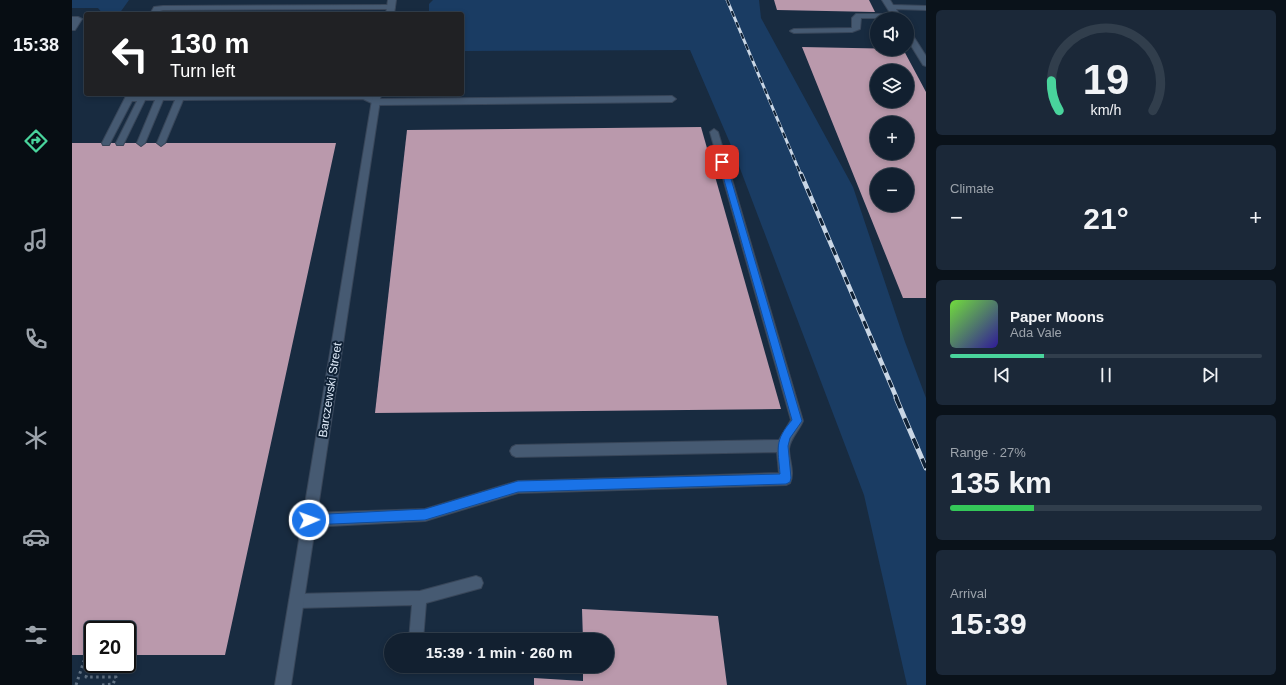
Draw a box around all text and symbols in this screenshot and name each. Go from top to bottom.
map controls [870,12,914,212]
button: sound [870,12,914,56]
icon: left [104,28,156,80]
text: 130 m [170,28,249,59]
text: 15:38 [13,35,59,55]
text: 19 [1083,55,1129,102]
text: Turn left [170,61,235,81]
button: layers [870,64,914,108]
text: km/h [1091,101,1122,117]
button: + [870,116,914,160]
icon: directions [22,127,50,155]
pin [705,145,739,179]
icon: arrive [711,151,733,173]
button: − [870,168,914,212]
text: Climate [950,181,994,196]
text: 21° [1083,202,1129,235]
text: − [950,205,963,230]
text: + [1249,205,1262,230]
icon: music [22,226,50,254]
text: Paper Moons [1010,308,1104,325]
icon: phone [22,325,50,353]
text: Ada Vale [1010,325,1062,340]
street label: Barczewski Street [316,341,345,439]
icon: previous [991,364,1013,386]
icon: pause [1095,364,1117,386]
icon: next [1199,364,1221,386]
icon: climate [22,424,50,452]
text: Range · 27% [950,445,1026,460]
text: 135 km [950,466,1052,499]
position arrow [288,499,330,541]
icon: car [22,523,50,551]
text: Arrival [950,586,987,601]
text: 15:39 [950,607,1027,640]
icon: filters [22,621,50,649]
speed limit sign: 20 [84,621,136,673]
text: 15:39 · 1 min · 260 m [426,644,572,661]

